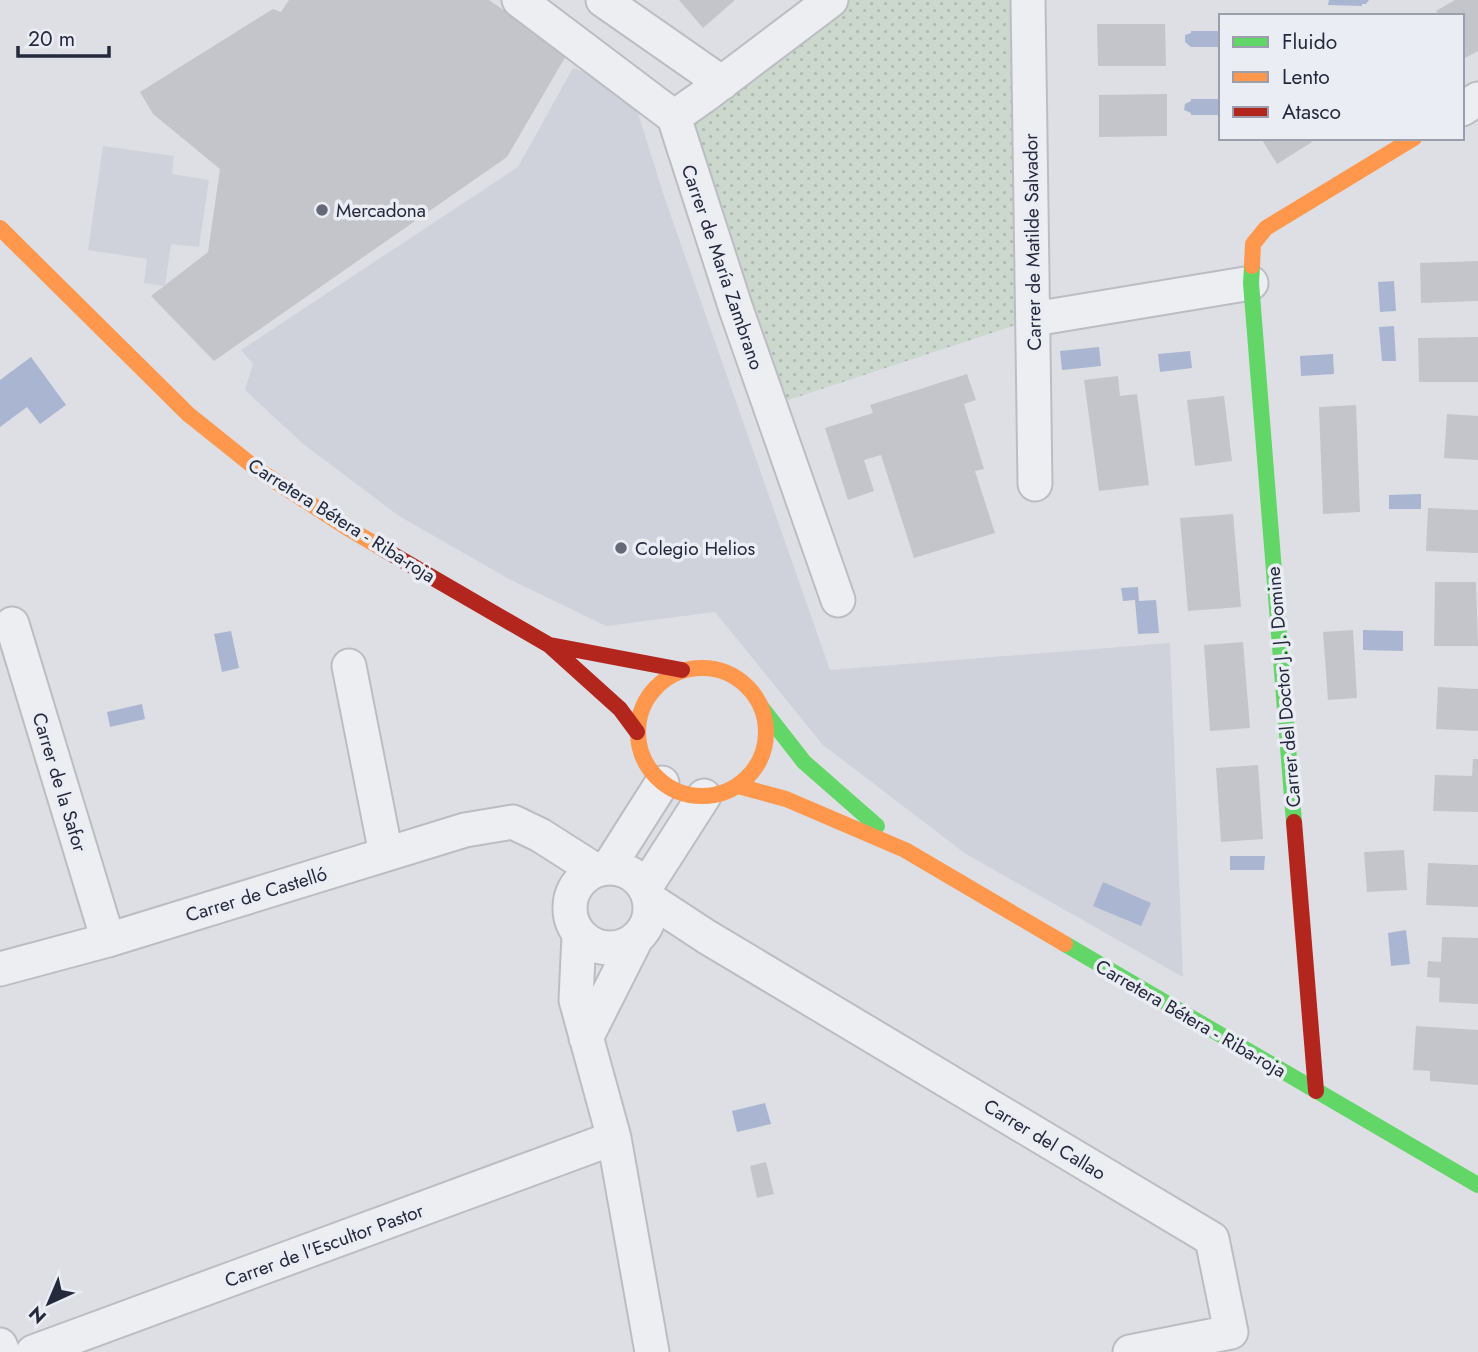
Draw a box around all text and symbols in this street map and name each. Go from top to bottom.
scale bar [18,14,108,58]
legend [1219,14,1464,140]
text: 20 m [28,24,75,54]
text: Fluido [1282,27,1337,57]
text: Lento [1282,62,1330,92]
text: Atasco [1282,97,1341,127]
street label: Carrer de Matilde Salvador [1017,133,1048,351]
street label: Carrer de María Zambrano [675,161,770,373]
place label: Mercadona [336,197,426,224]
marker: Mercadona [314,202,330,218]
street label: Carretera Bétera - Riba-roja [243,452,441,589]
place label: Colegio Helios [635,535,755,562]
marker: Colegio Helios [613,540,629,556]
street label: Carrer del Doctor J. J. Domine [1259,565,1307,809]
street label: Carrer de la Safor [26,709,94,856]
street label: Carrer de Castelló [182,860,330,929]
street label: Carretera Bétera - Riba-roja [1090,953,1291,1084]
street label: Carrer del Callao [979,1092,1111,1187]
street label: Carrer de l'Escultor Pastor [221,1197,428,1294]
north arrow [14,1268,84,1338]
text: N [23,1300,52,1330]

